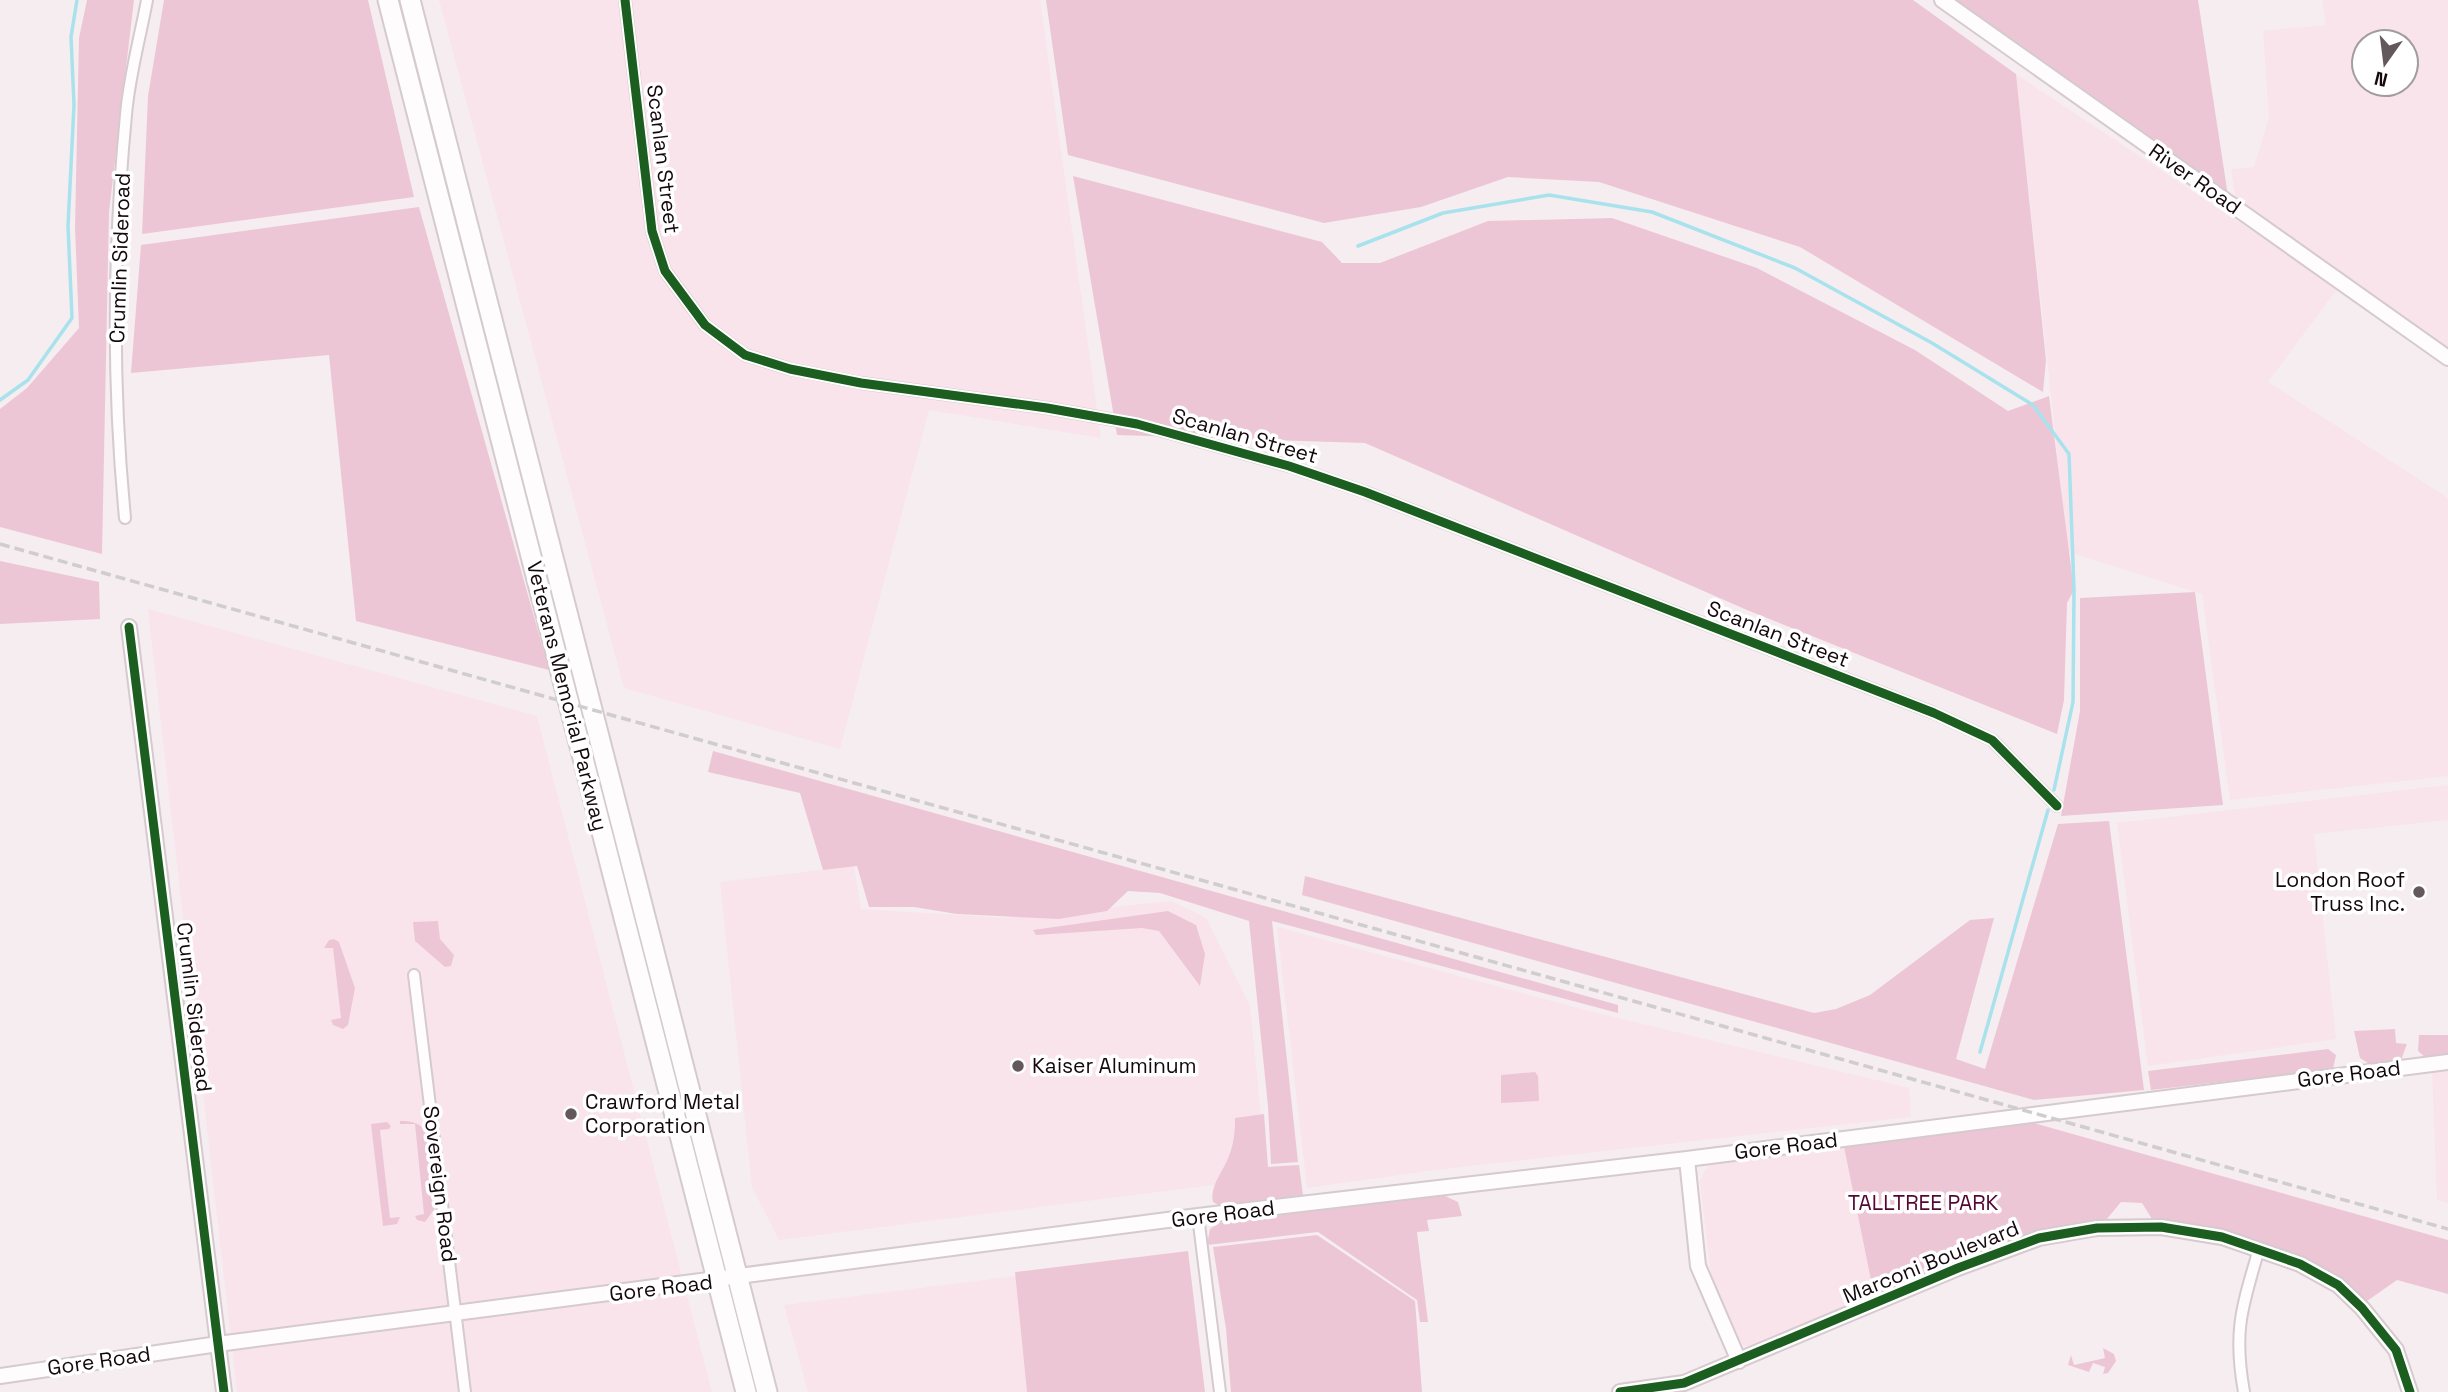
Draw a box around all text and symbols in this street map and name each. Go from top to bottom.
north arrow [2350,28,2420,98]
text: N [2372,65,2390,93]
street label: Scanlan Street [641,83,686,235]
street label: River Road [2144,137,2247,220]
street label: Crumlin Sideroad [103,172,136,344]
street label: Scanlan Street [1169,402,1321,469]
street label: Veterans Memorial Parkway [521,558,614,834]
street label: Scanlan Street [1703,594,1853,673]
place label: London Roof Truss Inc. [2275,866,2405,917]
marker: London Roof Truss Inc. [2411,884,2427,900]
street label: Crumlin Sideroad [171,921,218,1093]
place label: Kaiser Aluminum [1032,1052,1197,1079]
street label: Gore Road [2296,1054,2402,1093]
marker: Kaiser Aluminum [1010,1058,1026,1074]
place label: Crawford Metal Corporation [585,1088,740,1139]
street label: Sovereign Road [418,1104,463,1264]
marker: Crawford Metal Corporation [563,1106,579,1122]
street label: Gore Road [1733,1126,1839,1165]
park label: TALLTREE PARK [1848,1189,1998,1216]
street label: Gore Road [1170,1194,1276,1233]
street label: Marconi Boulevard [1839,1214,2023,1309]
street label: Gore Road [608,1268,714,1307]
street label: Gore Road [46,1340,152,1381]

